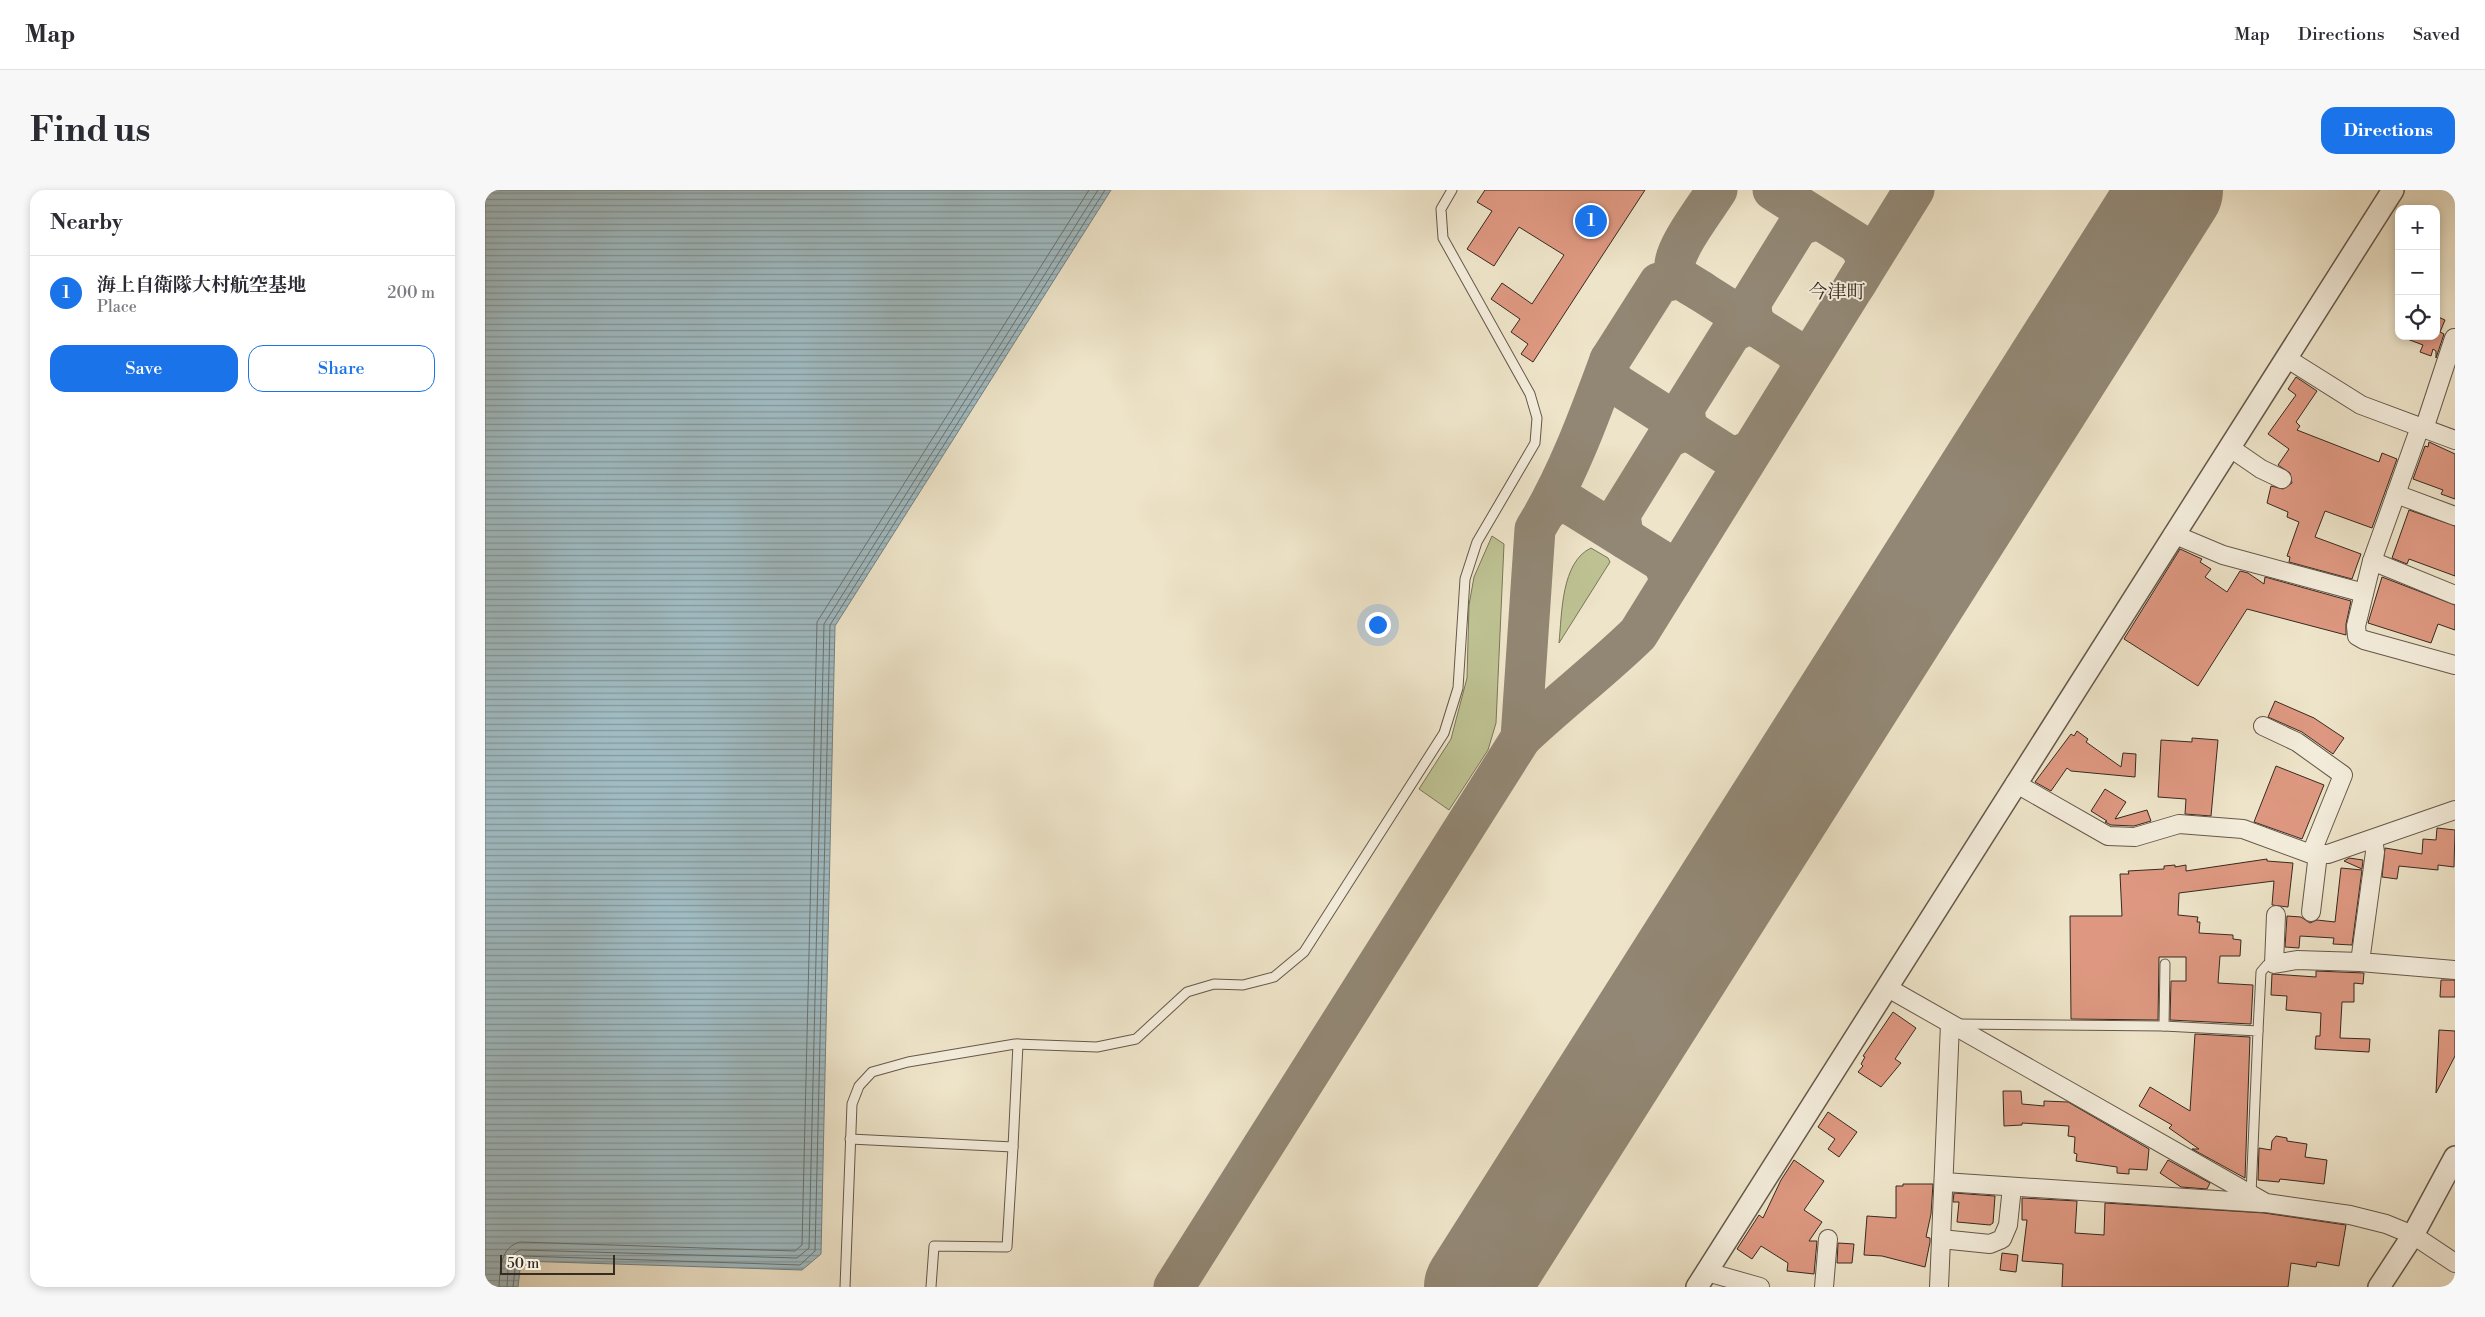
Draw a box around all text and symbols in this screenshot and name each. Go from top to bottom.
text: Map [25,20,75,50]
text: Map [2234,23,2270,46]
text: Directions [2298,23,2385,46]
text: Saved [2413,23,2460,46]
button: Directions [2321,107,2455,154]
text: Find us [30,109,150,152]
pin: 1 [1575,202,1607,240]
map controls [2395,205,2440,340]
button: + [2395,205,2440,250]
text: Nearby [50,210,123,236]
button: − [2395,250,2440,295]
text: 海上自衛隊大村航空基地 [97,273,306,297]
district label: 今津町 [1808,280,1866,304]
text: 1 [62,283,70,303]
text: 200 m [387,283,435,303]
button: locate [2395,295,2440,340]
text: Place [97,297,137,317]
button: Save [50,345,238,392]
button: Share [248,345,435,392]
your location [1365,612,1391,638]
scale bar [500,1252,615,1275]
text: 50 m [507,1255,539,1273]

